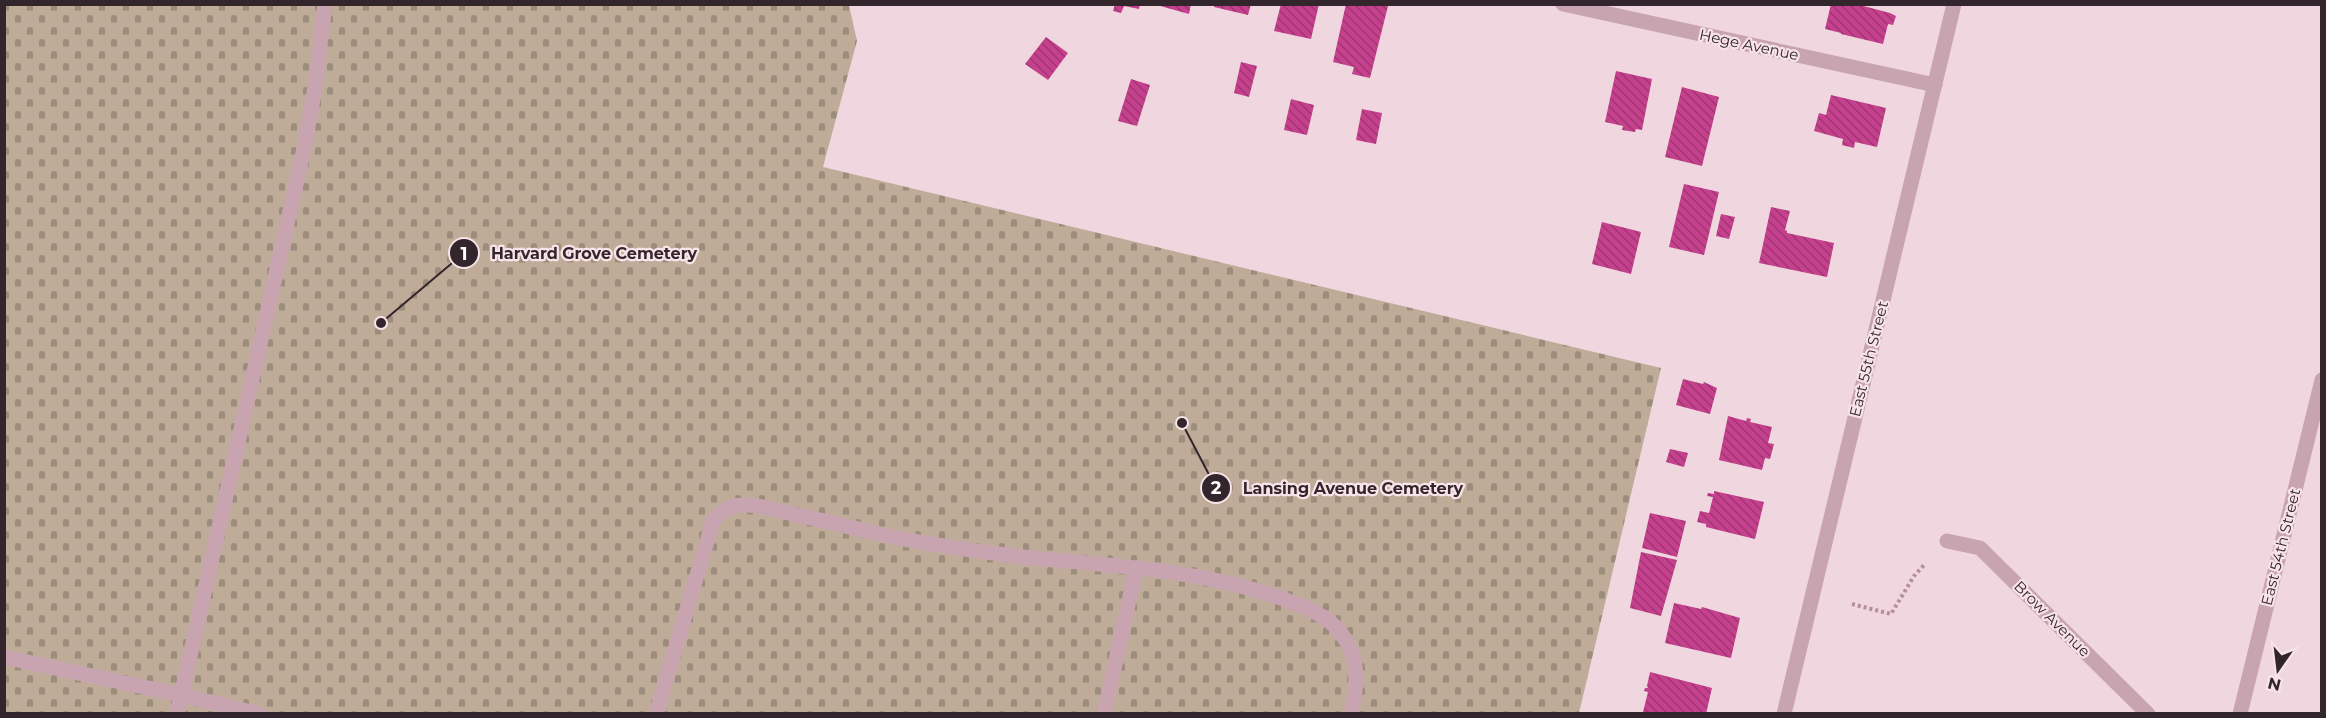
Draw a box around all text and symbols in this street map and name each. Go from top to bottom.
street label: Hege Avenue [1698,25,1801,64]
callout: Harvard Grove Cemetery [449,236,710,270]
text: 1 [460,243,468,265]
text: Harvard Grove Cemetery [491,244,698,263]
street label: East 55th Street [1845,299,1892,419]
callout: Lansing Avenue Cemetery [1201,471,1476,505]
text: 2 [1211,477,1222,499]
text: Lansing Avenue Cemetery [1243,479,1464,498]
street label: East 54th Street [2257,486,2304,607]
street label: Brow Avenue [2010,577,2094,661]
north arrow [2248,640,2308,700]
text: N [2266,673,2283,695]

